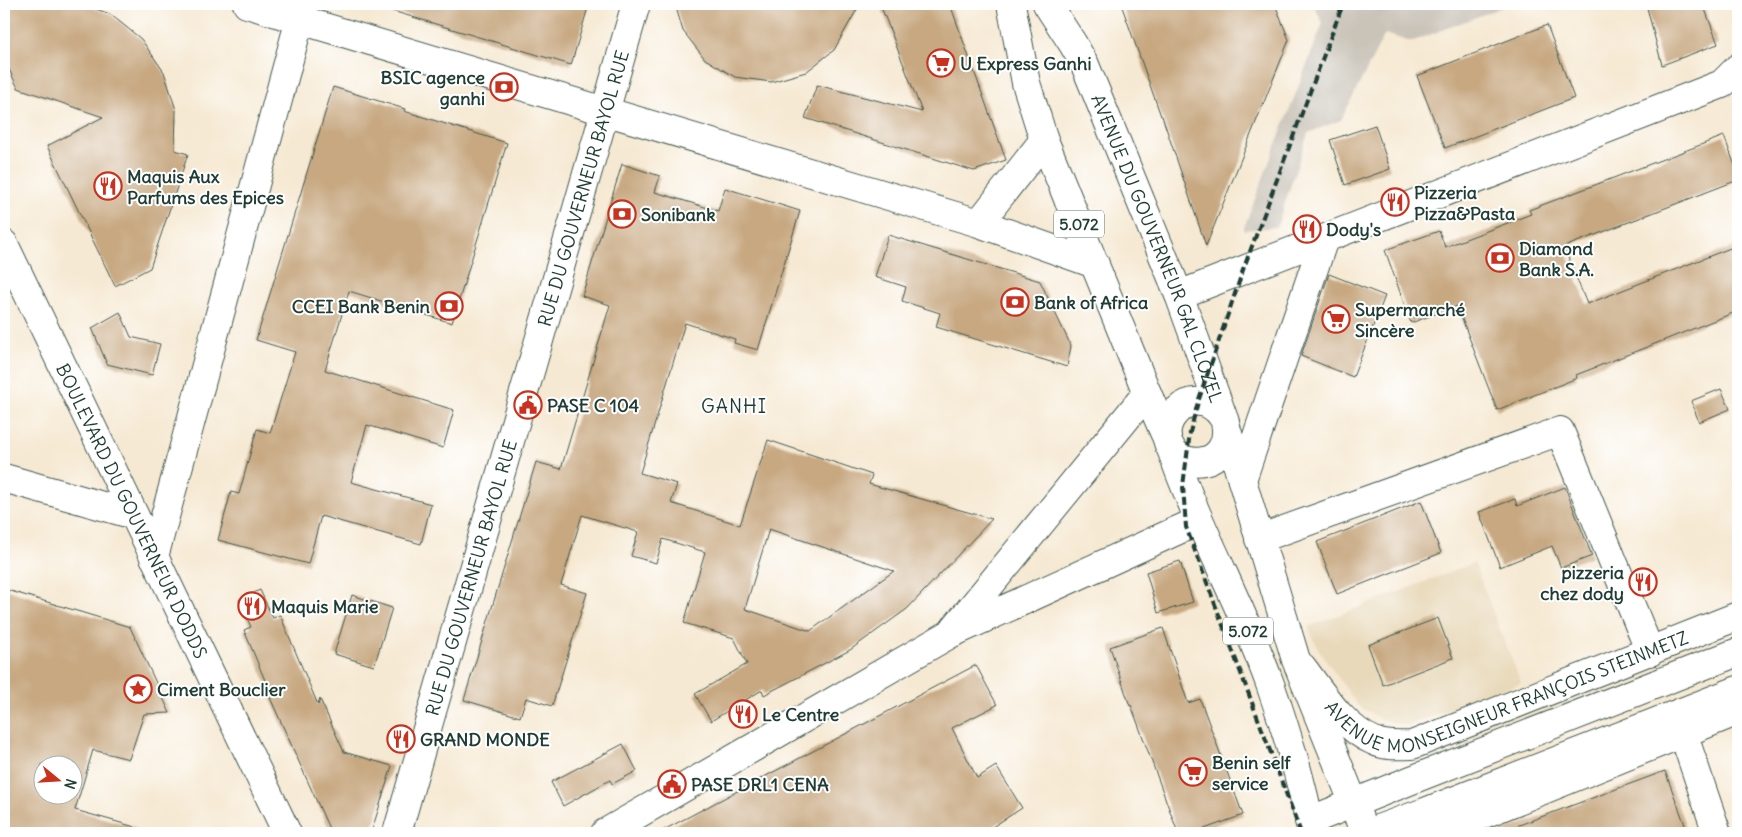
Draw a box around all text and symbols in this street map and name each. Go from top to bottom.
street label: RUE DU GOUVERNEUR BAYOL RUE [532,48,634,329]
supermarket icon: U Express Ganhi [926,48,956,78]
place label: U Express Ganhi [960,52,1091,75]
place label: BSIC agence ganhi [381,66,485,110]
bank icon: BSIC agence ganhi [489,72,519,102]
street label: AVENUE DU GOUVERNEUR GAL CLOZEL [1087,91,1228,406]
place label: Maquis Aux Parfums des Epices [127,165,284,209]
restaurant icon: Maquis Aux Parfums des Epices [93,171,123,201]
place label: Pizzeria Pizza&Pasta [1414,181,1515,225]
restaurant icon: Pizzeria Pizza&Pasta [1380,187,1410,217]
bank icon: Sonibank [607,199,637,229]
place label: Sonibank [641,203,715,226]
road number: 5.072 [1054,210,1104,238]
restaurant icon: Dody's [1292,214,1322,244]
place label: Dody's [1326,218,1381,241]
place label: Diamond Bank S.A. [1519,237,1594,281]
bank icon: Diamond Bank S.A. [1485,243,1515,273]
bank icon: Bank of Africa [1000,287,1030,317]
bank icon: CCEI Bank Benin [434,291,464,321]
place label: Bank of Africa [1034,291,1148,314]
place label: CCEI Bank Benin [292,295,431,318]
place label: Supermarché Sincère [1355,298,1466,342]
supermarket icon: Supermarché Sincère [1321,304,1351,334]
street label: BOULEVARD DU GOUVERNEUR DODDS [52,360,213,662]
public building icon: PASE C 104 [513,390,543,420]
place label: PASE C 104 [547,394,640,417]
district label: GANHI [701,394,767,418]
street label: RUE DU GOUVERNEUR BAYOL RUE [420,437,521,718]
place label: pizzeria chez dody [1540,561,1624,605]
restaurant icon: pizzeria chez dody [1628,567,1658,597]
restaurant icon: Maquis Marie [237,591,267,621]
place label: Maquis Marie [271,595,379,618]
road number: 5.072 [1223,618,1273,644]
street label: AVENUE MONSEIGNEUR FRANÇOIS STEINMETZ [1320,625,1691,757]
place icon: Ciment Bouclier [123,674,153,704]
place label: Ciment Bouclier [157,678,286,701]
restaurant icon: Le Centre [728,699,758,729]
place label: Le Centre [762,703,839,726]
restaurant icon: GRAND MONDE [386,724,416,754]
place label: GRAND MONDE [420,728,550,751]
place label: Benin self service [1212,751,1292,795]
north arrow [32,754,82,804]
supermarket icon: Benin self service [1178,757,1208,787]
public building icon: PASE DRL1 CENA [657,769,687,799]
place label: PASE DRL1 CENA [691,773,829,796]
text: N [60,777,80,791]

